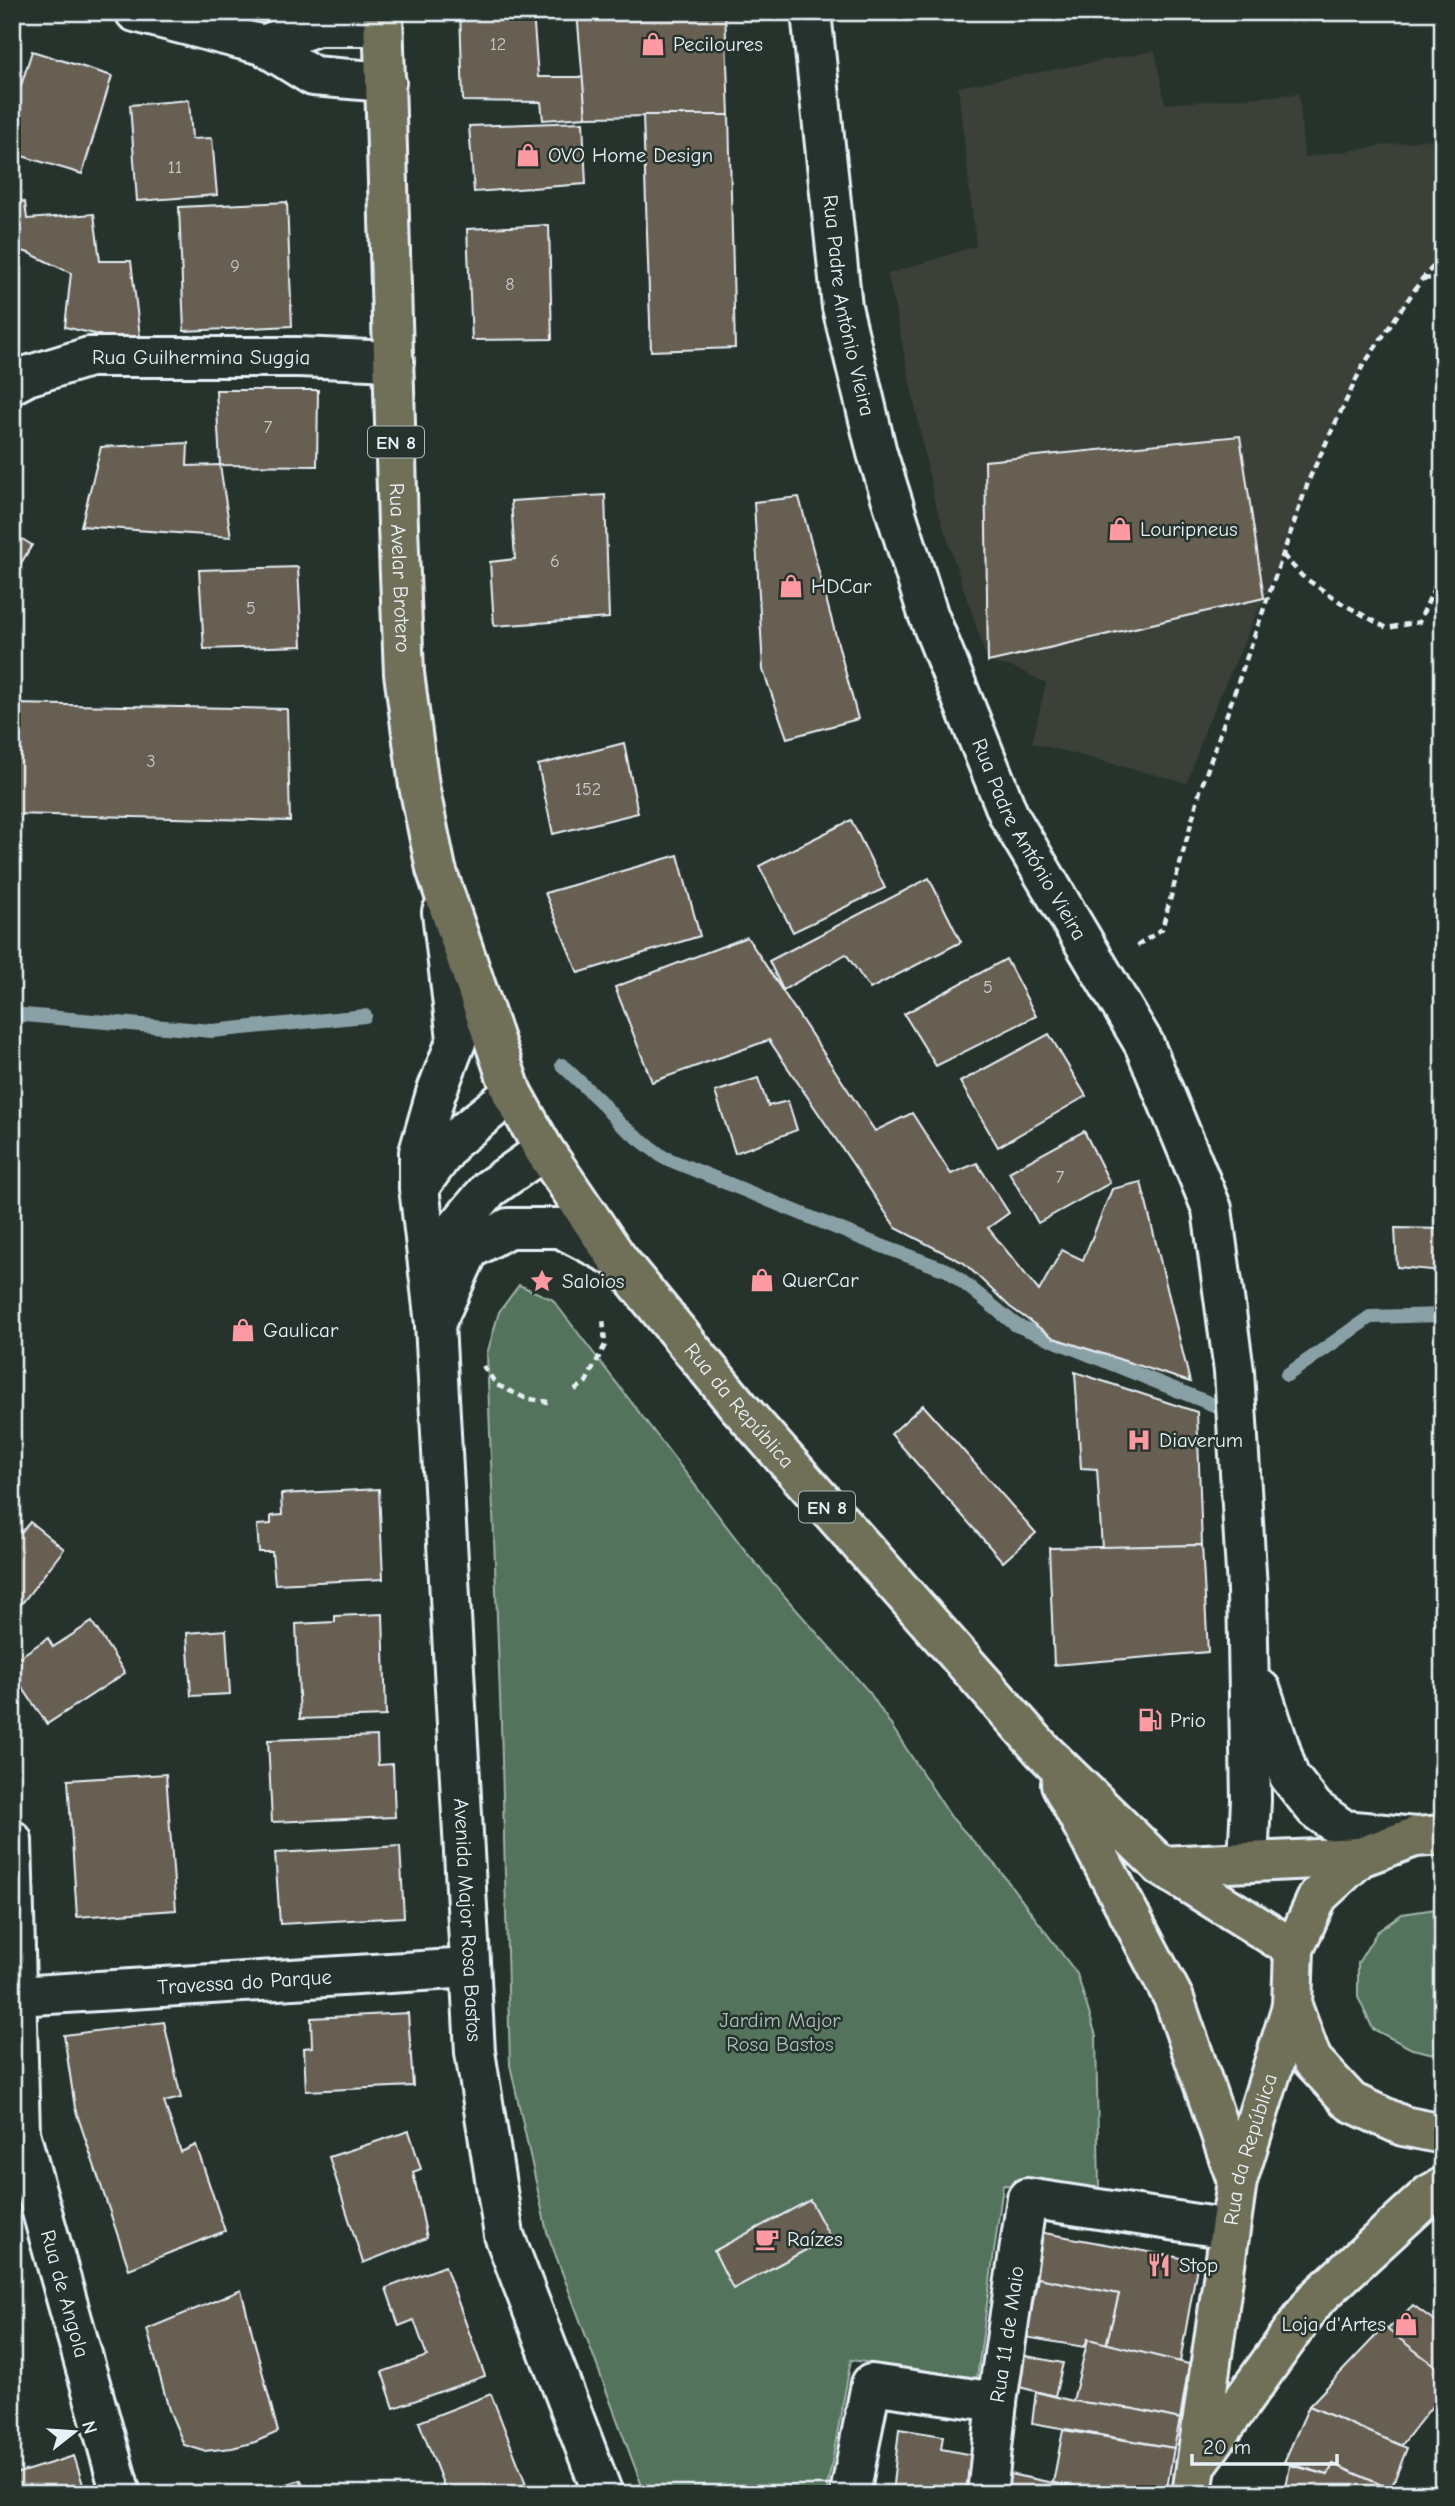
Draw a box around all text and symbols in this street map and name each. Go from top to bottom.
shop icon: Peciloures [639,30,667,58]
place label: Peciloures [673,32,763,56]
house number: 12 [490,34,506,55]
shop icon: OVO Home Design [514,141,542,169]
place label: OVO Home Design [548,143,713,167]
house number: 11 [168,157,182,178]
street label: Rua Padre António Vieira [818,193,880,418]
house number: 9 [230,256,240,277]
house number: 8 [505,274,515,295]
street label: Rua Guilhermina Suggia [92,345,311,370]
house number: 7 [264,417,273,438]
road number: EN 8 [368,426,424,458]
street label: Rua Avelar Brotero [385,482,415,653]
shop icon: Louripneus [1106,515,1134,543]
place label: Louripneus [1140,517,1238,541]
house number: 6 [550,551,560,572]
shop icon: HDCar [777,572,805,600]
place label: HDCar [811,574,872,598]
house number: 5 [246,598,256,619]
street label: Rua Padre António Vieira [967,735,1092,944]
house number: 3 [146,751,156,772]
house number: 152 [575,779,601,800]
house number: 5 [983,977,993,998]
house number: 7 [1056,1167,1065,1188]
shop icon: QuerCar [748,1266,776,1294]
place icon: Saloios [528,1267,556,1295]
place label: QuerCar [782,1268,859,1292]
place label: Saloios [562,1269,625,1293]
shop icon: Gaulicar [229,1316,257,1344]
place label: Gaulicar [263,1318,339,1342]
street label: Rua da República [680,1338,799,1473]
hospital icon: Diaverum [1125,1426,1153,1454]
place label: Diaverum [1159,1428,1243,1452]
road number: EN 8 [799,1492,855,1522]
fuel station icon: Prio [1136,1706,1164,1734]
place label: Prio [1170,1708,1206,1732]
street label: Avenida Major Rosa Bastos [449,1798,486,2042]
street label: Travessa do Parque [156,1965,333,1999]
park label: Jardim Major Rosa Bastos [719,2008,841,2056]
street label: Rua da República [1219,2071,1282,2227]
cafe icon: Raízes [753,2225,781,2253]
street label: Rua de Angola [36,2227,94,2360]
place label: Raízes [787,2227,843,2251]
restaurant icon: Stop [1145,2251,1173,2279]
place label: Stop [1179,2253,1218,2277]
street label: Rua 11 de Maio [985,2264,1029,2404]
shop icon: Loja d'Artes [1392,2310,1420,2338]
place label: Loja d'Artes [1282,2312,1386,2336]
north arrow [38,2398,108,2468]
text: N [77,2418,102,2436]
scale bar [1192,2422,1338,2466]
text: 20 m [1203,2435,1251,2459]

